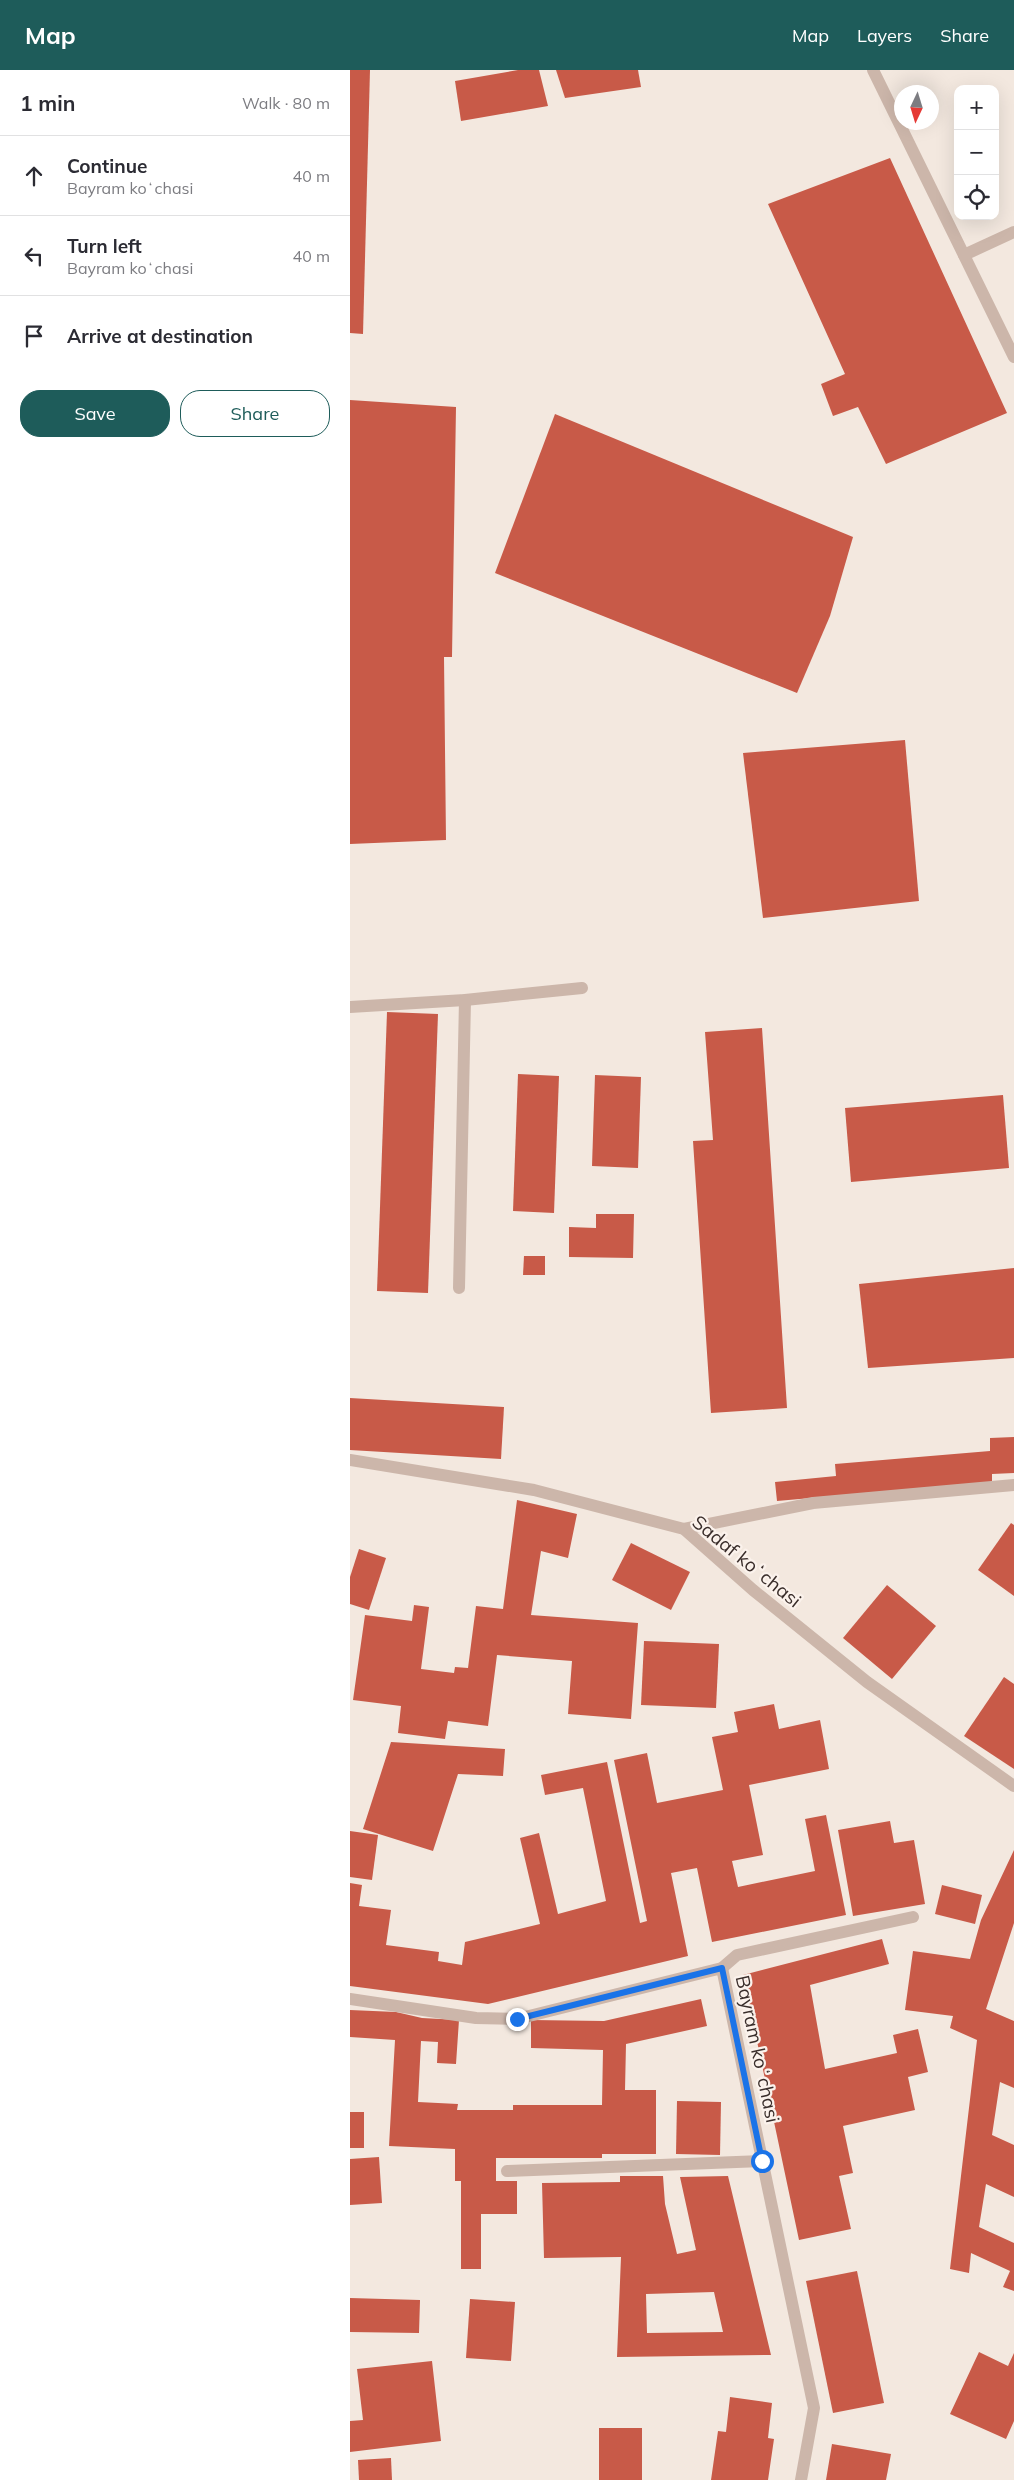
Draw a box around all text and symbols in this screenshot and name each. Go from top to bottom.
text: Map [25,20,76,50]
text: Map [792,24,829,47]
text: Layers [857,24,912,47]
text: Share [940,24,989,47]
north arrow [894,85,939,130]
map controls [954,85,999,220]
button: + [954,85,999,130]
text: 1 min [20,90,75,116]
text: Walk · 80 m [242,93,330,113]
button: − [954,130,999,175]
text: Continue [67,154,147,178]
icon: ahead [20,162,48,190]
text: 40 m [293,166,330,186]
button: locate [954,175,999,220]
text: Bayram koʻchasi [67,178,193,198]
text: Turn left [67,234,142,258]
icon: left [20,242,48,270]
text: 40 m [293,246,330,266]
text: Bayram koʻchasi [67,258,193,278]
icon: arrive [20,322,48,350]
text: Arrive at destination [67,324,253,348]
button: Save [20,390,170,437]
button: Share [180,390,330,437]
street label: Sadaf koʻchasi [688,1510,806,1612]
street label: Bayram koʻchasi [731,1973,785,2125]
route end [506,2008,529,2031]
route start [751,2150,774,2173]

